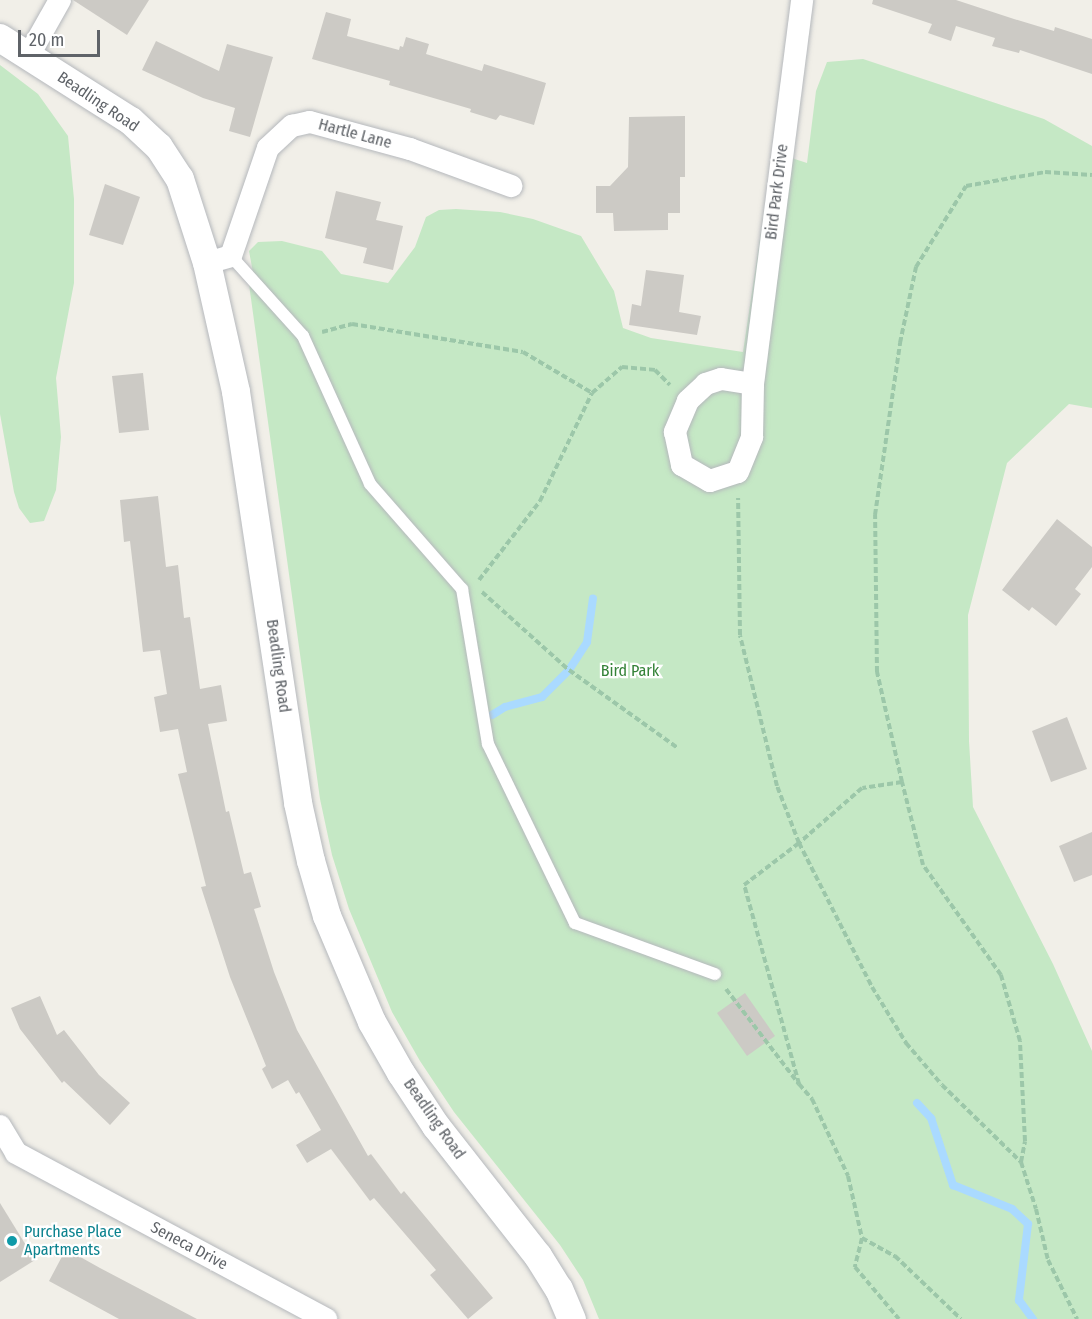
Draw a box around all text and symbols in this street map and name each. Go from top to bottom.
scale bar [21,18,104,56]
text: 20 m [29,29,64,51]
street label: Beadling Road [54,68,142,136]
street label: Hartle Lane [316,115,394,153]
street label: Bird Park Drive [762,143,792,241]
street label: Beadling Road [262,618,294,714]
park label: Bird Park [601,661,659,681]
street label: Beadling Road [399,1075,469,1163]
street label: Seneca Drive [147,1218,231,1274]
place label: Purchase Place Apartments [24,1222,122,1260]
marker: Purchase Place Apartments [5,1234,19,1248]

